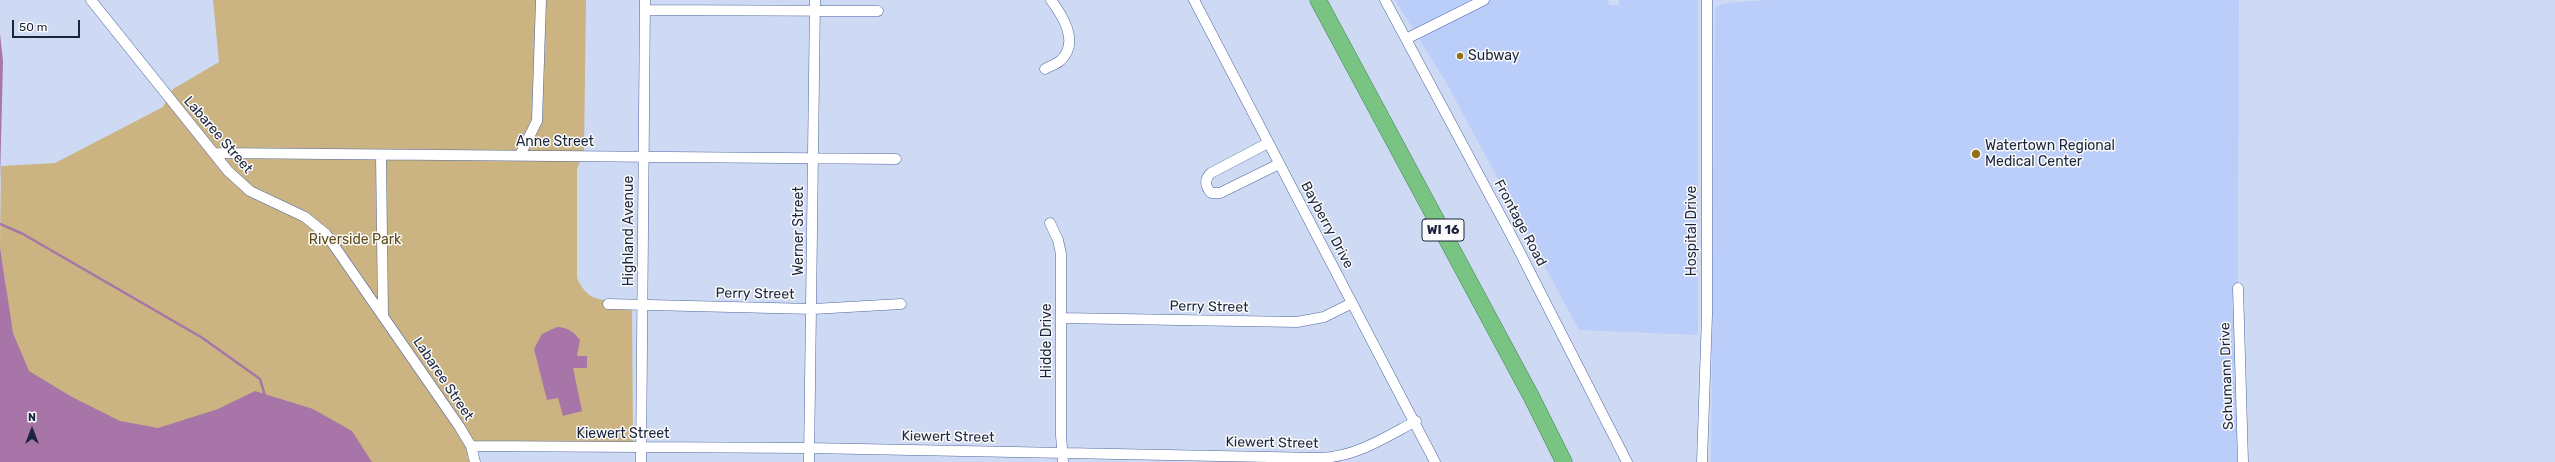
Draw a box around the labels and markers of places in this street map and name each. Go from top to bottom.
place label: Subway [1468,48,1520,64]
marker: Subway [1455,51,1465,61]
place label: Watertown Regional Medical Center [1985,138,2115,170]
marker: Watertown Regional Medical Center [1970,148,1982,160]

